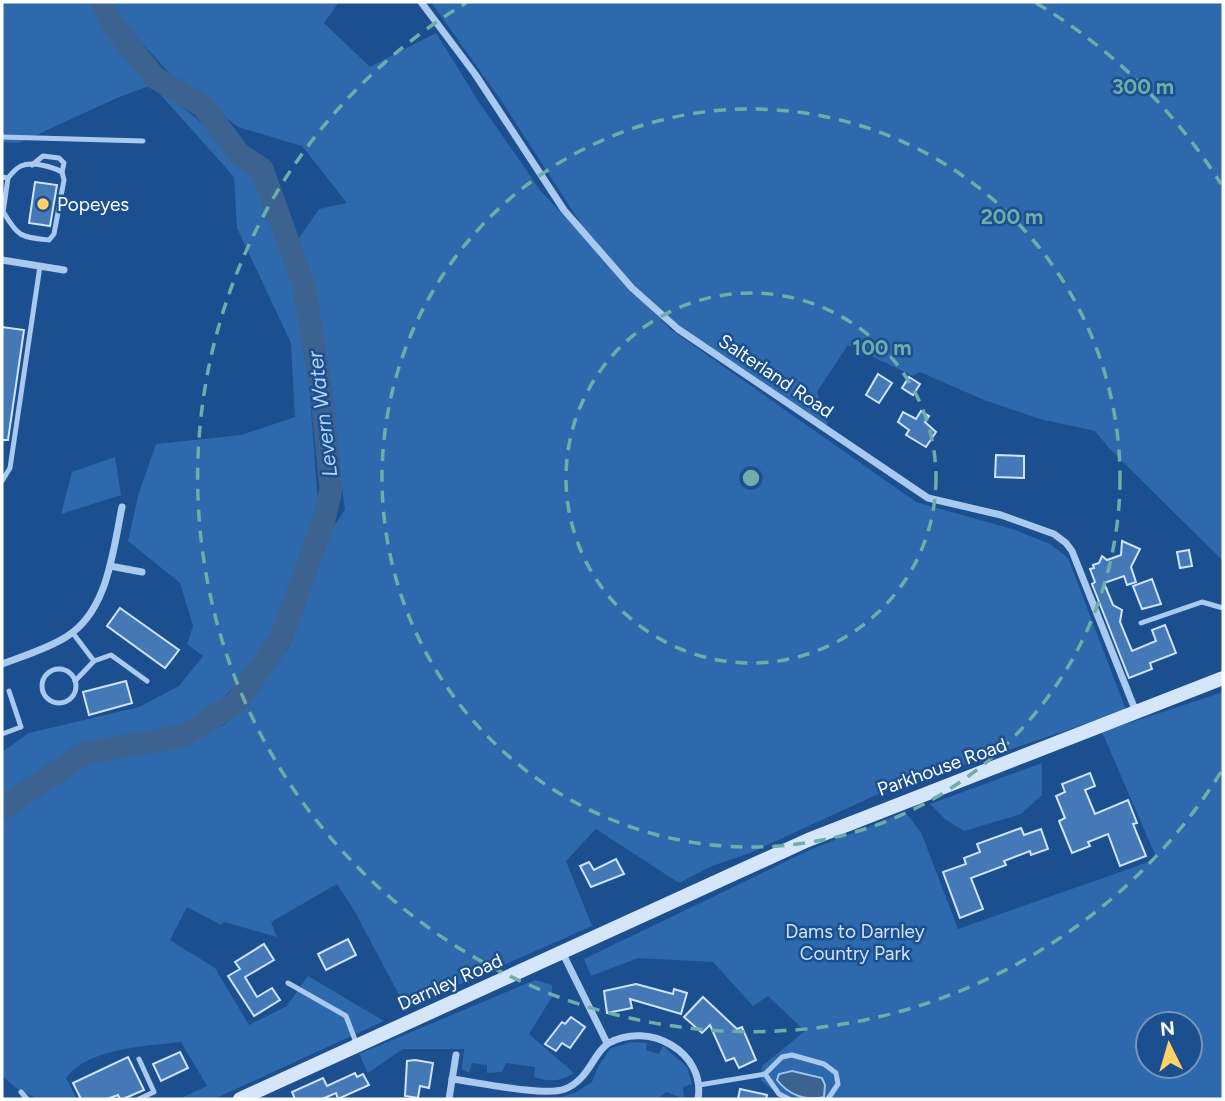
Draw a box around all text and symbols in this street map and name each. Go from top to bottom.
text: 300 m [1112,74,1174,99]
place label: Popeyes [57,193,129,216]
marker: Popeyes [35,196,51,212]
text: 200 m [981,204,1043,229]
street label: Salterland Road [714,329,838,423]
text: 100 m [852,335,912,360]
water label: Levern Water [302,349,342,479]
centre of rings [739,466,763,490]
street label: Parkhouse Road [874,733,1010,801]
park label: Dams to Darnley Country Park [785,920,925,965]
street label: Darnley Road [394,949,506,1015]
north arrow [1134,1010,1204,1080]
text: N [1159,1016,1176,1041]

